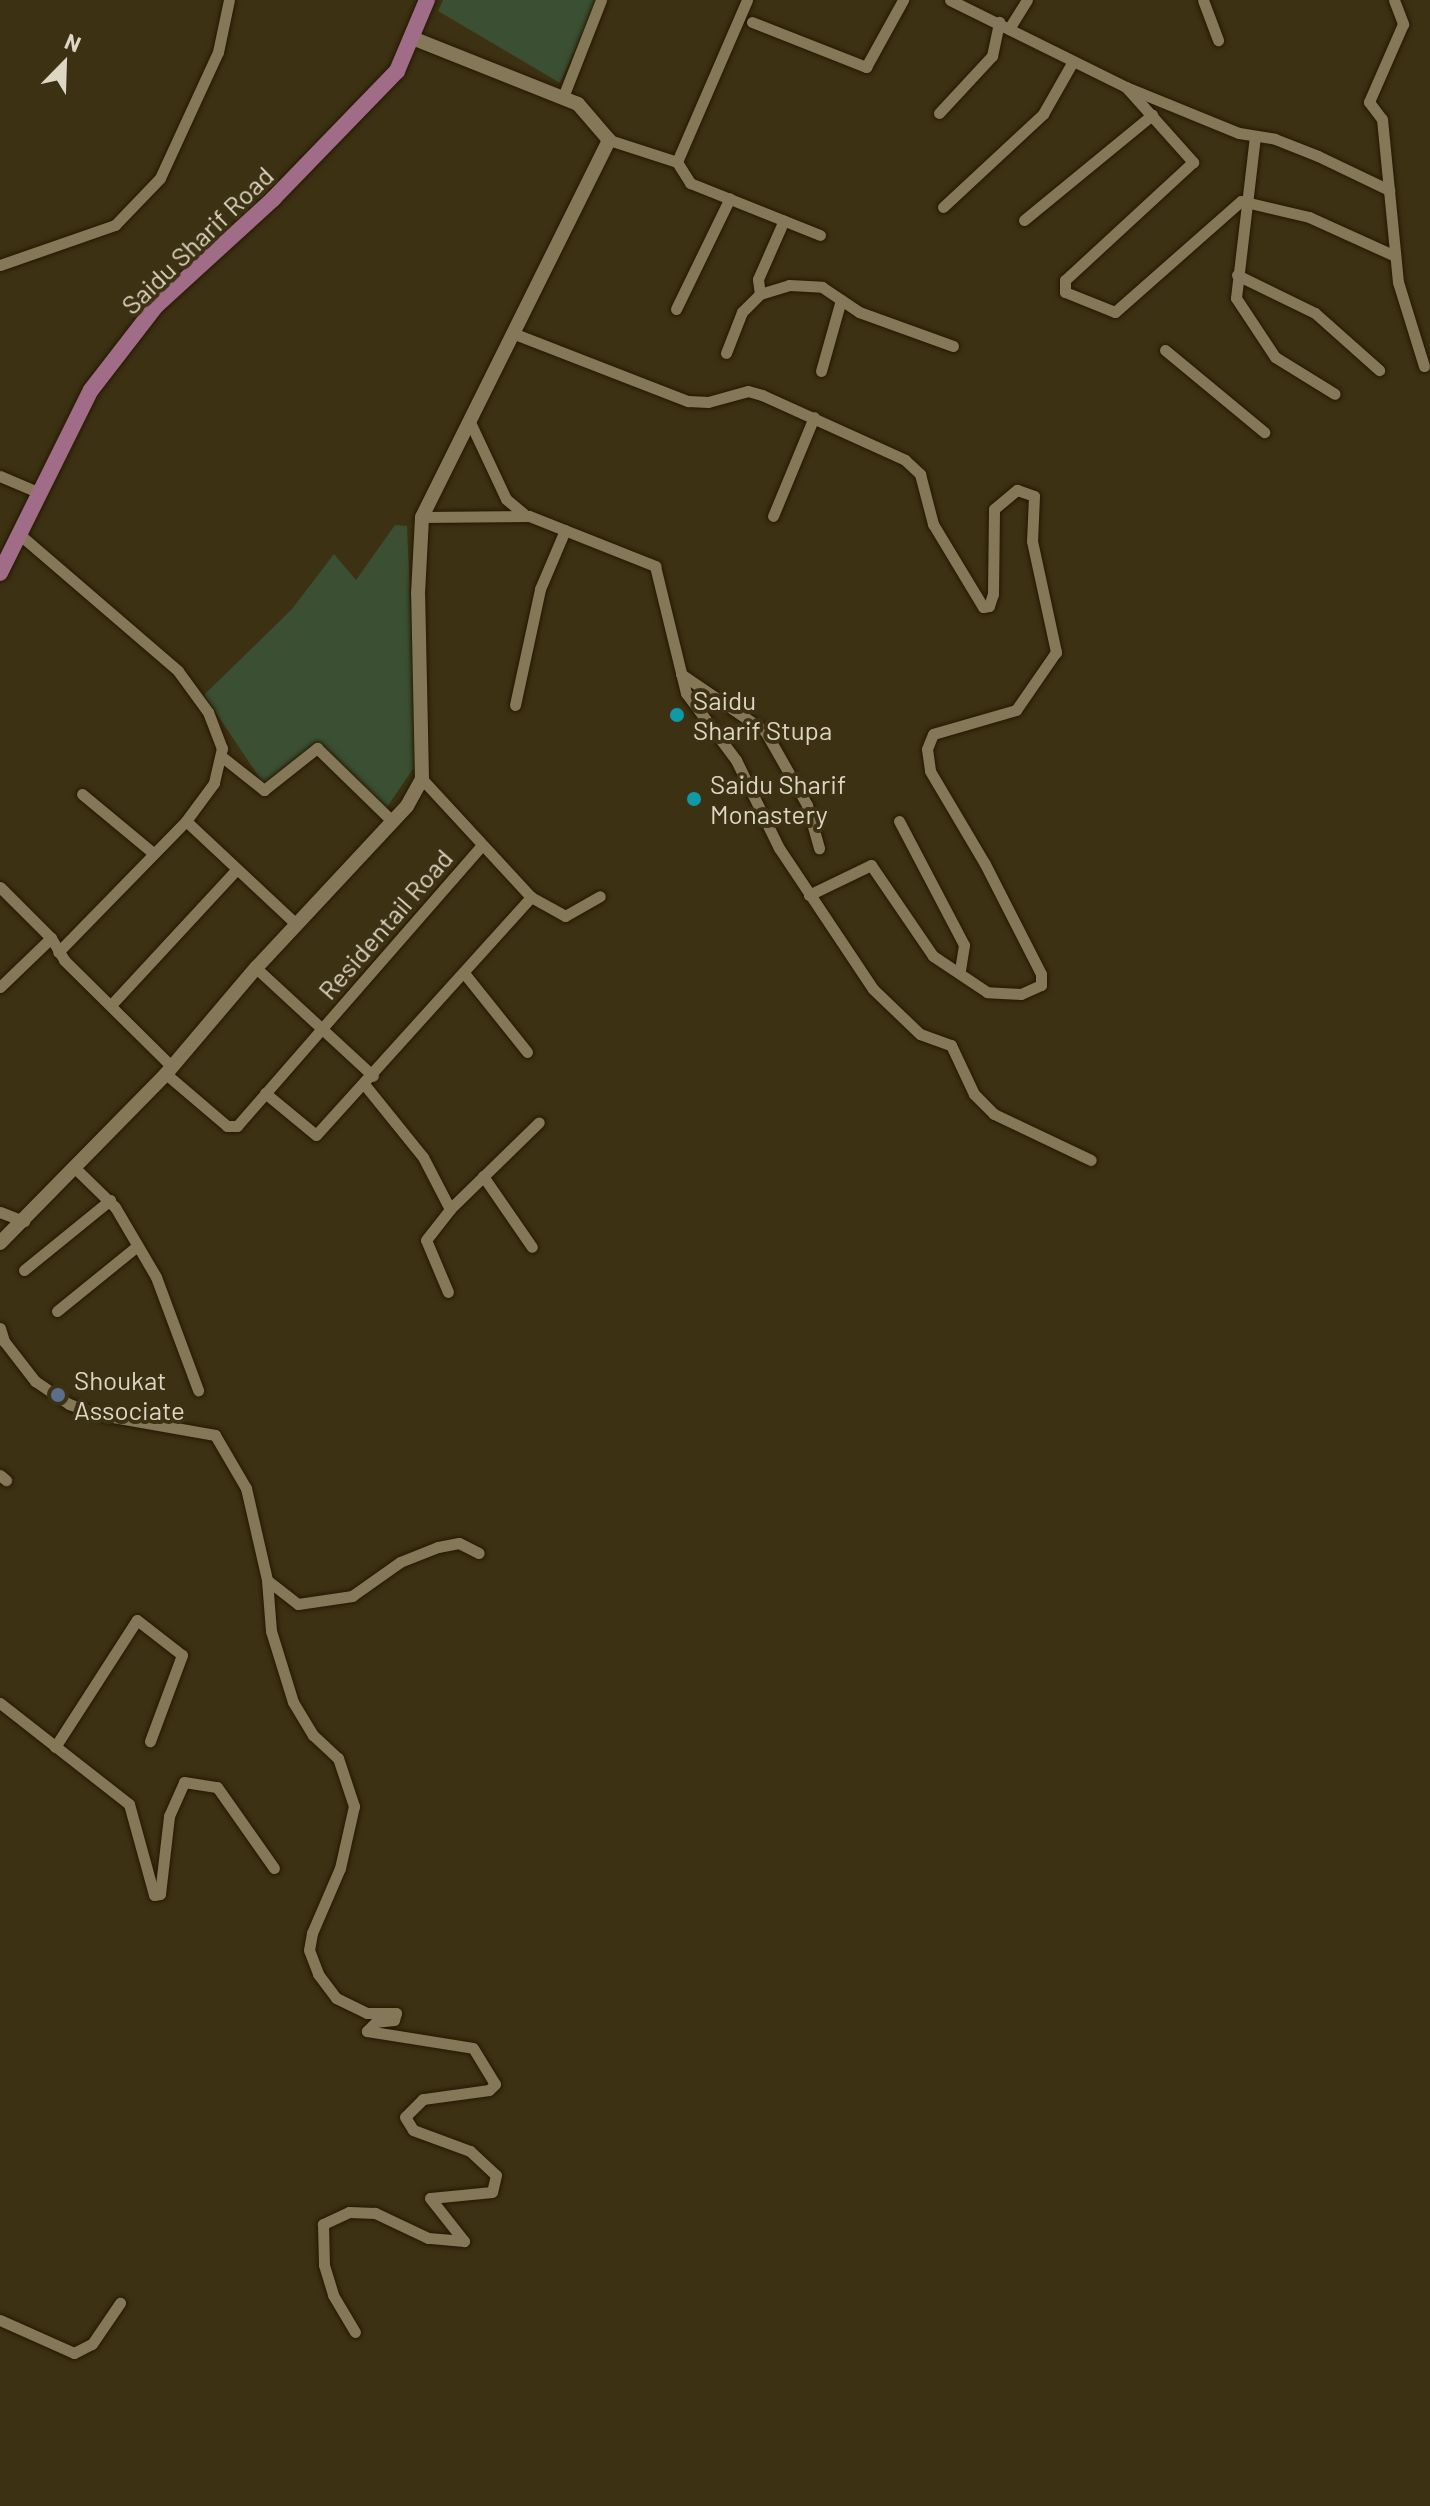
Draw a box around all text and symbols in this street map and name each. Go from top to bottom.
north arrow [24,24,104,104]
text: N [62,27,85,57]
street label: Saidu Sharif Road [115,160,279,320]
place label: Saidu Sharif Stupa [693,684,832,746]
marker: Saidu Sharif Stupa [668,706,686,724]
place label: Saidu Sharif Monastery [710,768,846,830]
marker: Saidu Sharif Monastery [685,790,703,808]
street label: Residentail Road [311,843,459,1005]
place label: Shoukat Associate [74,1364,185,1426]
marker: Shoukat Associate [49,1386,67,1404]

